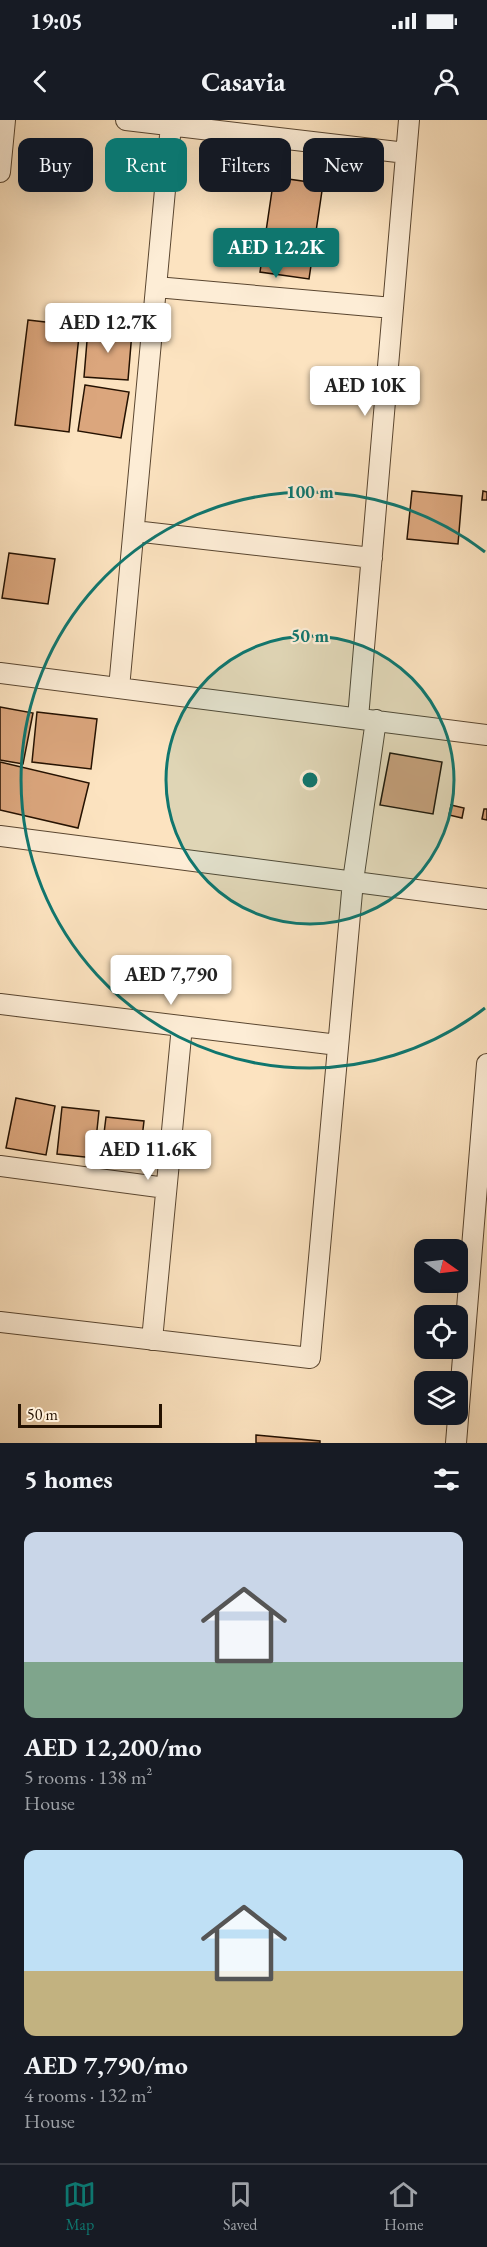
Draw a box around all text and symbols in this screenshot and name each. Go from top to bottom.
text: 19:05 [30,7,83,36]
text: Casavia [201,64,286,99]
icon: back [24,65,57,98]
icon: person [430,65,463,98]
chip: Buy [18,138,93,192]
chip: Rent [105,138,187,192]
chip: Filters [199,138,291,192]
chip: New [303,138,384,192]
pin: AED 12.2K [207,228,345,279]
text: AED 12.2K [227,234,325,260]
pin: AED 12.7K [39,303,177,354]
text: AED 12.7K [59,309,157,335]
pin: AED 10K [310,366,420,417]
text: AED 10K [324,372,406,398]
text: 100 m [286,480,334,503]
text: 50 m [291,624,329,647]
centre of rings [300,770,320,790]
pin: AED 7,790 [102,955,240,1006]
text: AED 7,790 [125,961,217,987]
pin: AED 11.6K [79,1130,217,1181]
text: AED 11.6K [99,1136,197,1162]
north arrow [414,1239,468,1293]
map controls [414,1239,468,1425]
button: locate [414,1305,468,1359]
button: layers [414,1371,468,1425]
scale bar [18,1401,162,1428]
text: 50 m [27,1404,58,1425]
text: 5 homes [24,1462,113,1496]
icon: filters [430,1463,463,1496]
icon: home [190,1571,298,1679]
text: AED 12,200/mo [24,1730,202,1764]
text: 5 rooms · 138 m² [24,1764,152,1790]
text: House [24,1790,75,1816]
icon: home [190,1889,298,1997]
text: AED 7,790/mo [24,2048,188,2082]
text: 4 rooms · 132 m² [24,2082,152,2108]
text: House [24,2108,75,2134]
tab: Map [63,2178,96,2235]
tab: Saved [223,2178,257,2235]
tab: Home [384,2178,424,2235]

